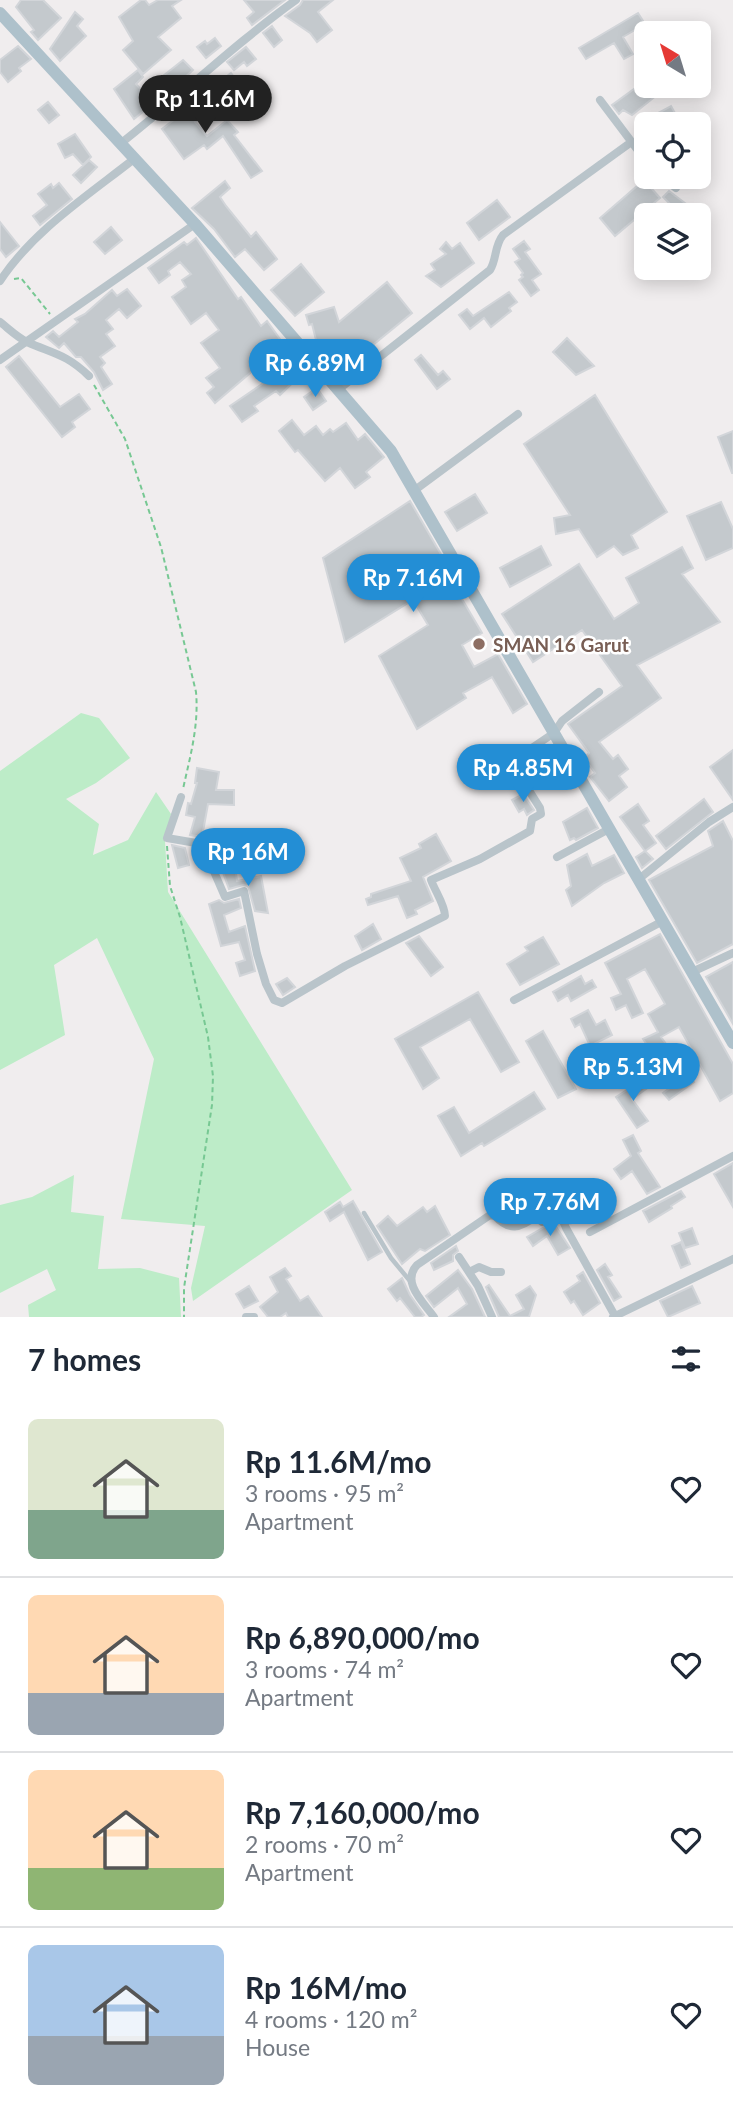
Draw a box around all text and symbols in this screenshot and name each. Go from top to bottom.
north arrow [634,21,710,98]
map controls [634,21,711,280]
pin: Rp 11.6M [133,76,277,135]
text: Rp 11.6M [155,84,255,112]
button: locate [634,112,711,189]
button: layers [634,203,711,280]
pin: Rp 6.89M [243,340,387,399]
text: Rp 6.89M [265,348,365,376]
pin: Rp 7.16M [341,554,485,614]
text: Rp 7.16M [363,563,463,591]
place label: SMAN 16 Garut [493,633,629,656]
marker: SMAN 16 Garut [471,636,487,652]
pin: Rp 4.85M [451,744,595,804]
text: Rp 4.85M [473,753,573,781]
pin: Rp 16M [191,828,305,888]
text: Rp 16M [207,837,289,865]
pin: Rp 5.13M [561,1044,705,1103]
text: Rp 5.13M [583,1052,683,1080]
pin: Rp 7.76M [478,1178,622,1238]
text: Rp 7.76M [500,1187,600,1215]
icon: filters [667,1340,705,1378]
text: 7 homes [28,1341,141,1377]
text: Rp 11.6M/mo [245,1443,432,1479]
icon: home [84,1447,168,1531]
icon: heart [667,1470,705,1508]
text: 3 rooms · 95 m² [245,1479,404,1507]
text: Apartment [245,1507,353,1535]
text: Rp 6,890,000/mo [245,1619,480,1655]
icon: home [84,1623,168,1707]
icon: heart [667,1646,705,1684]
text: 3 rooms · 74 m² [245,1655,404,1683]
text: Apartment [245,1683,353,1711]
text: Rp 7,160,000/mo [245,1794,480,1830]
icon: home [84,1798,168,1882]
icon: heart [667,1821,705,1859]
text: 2 rooms · 70 m² [245,1830,404,1858]
text: Apartment [245,1858,353,1886]
text: Rp 16M/mo [245,1969,407,2005]
icon: home [84,1973,168,2057]
icon: heart [667,1996,705,2034]
text: 4 rooms · 120 m² [245,2005,417,2033]
text: House [245,2033,310,2061]

